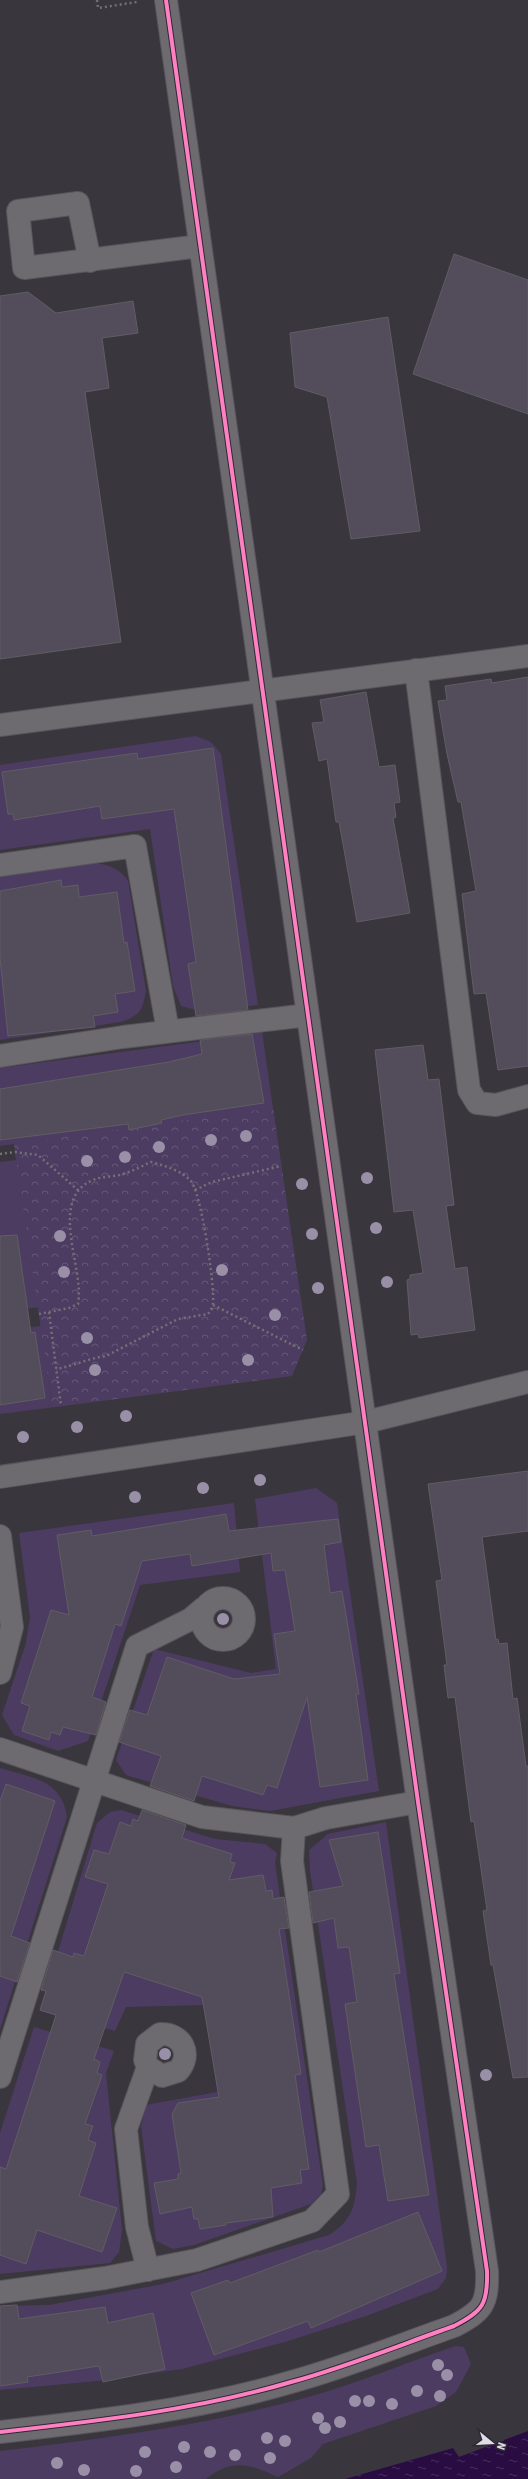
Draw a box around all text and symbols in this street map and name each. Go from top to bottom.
north arrow [472,2423,512,2463]
text: N [494,2441,508,2451]

